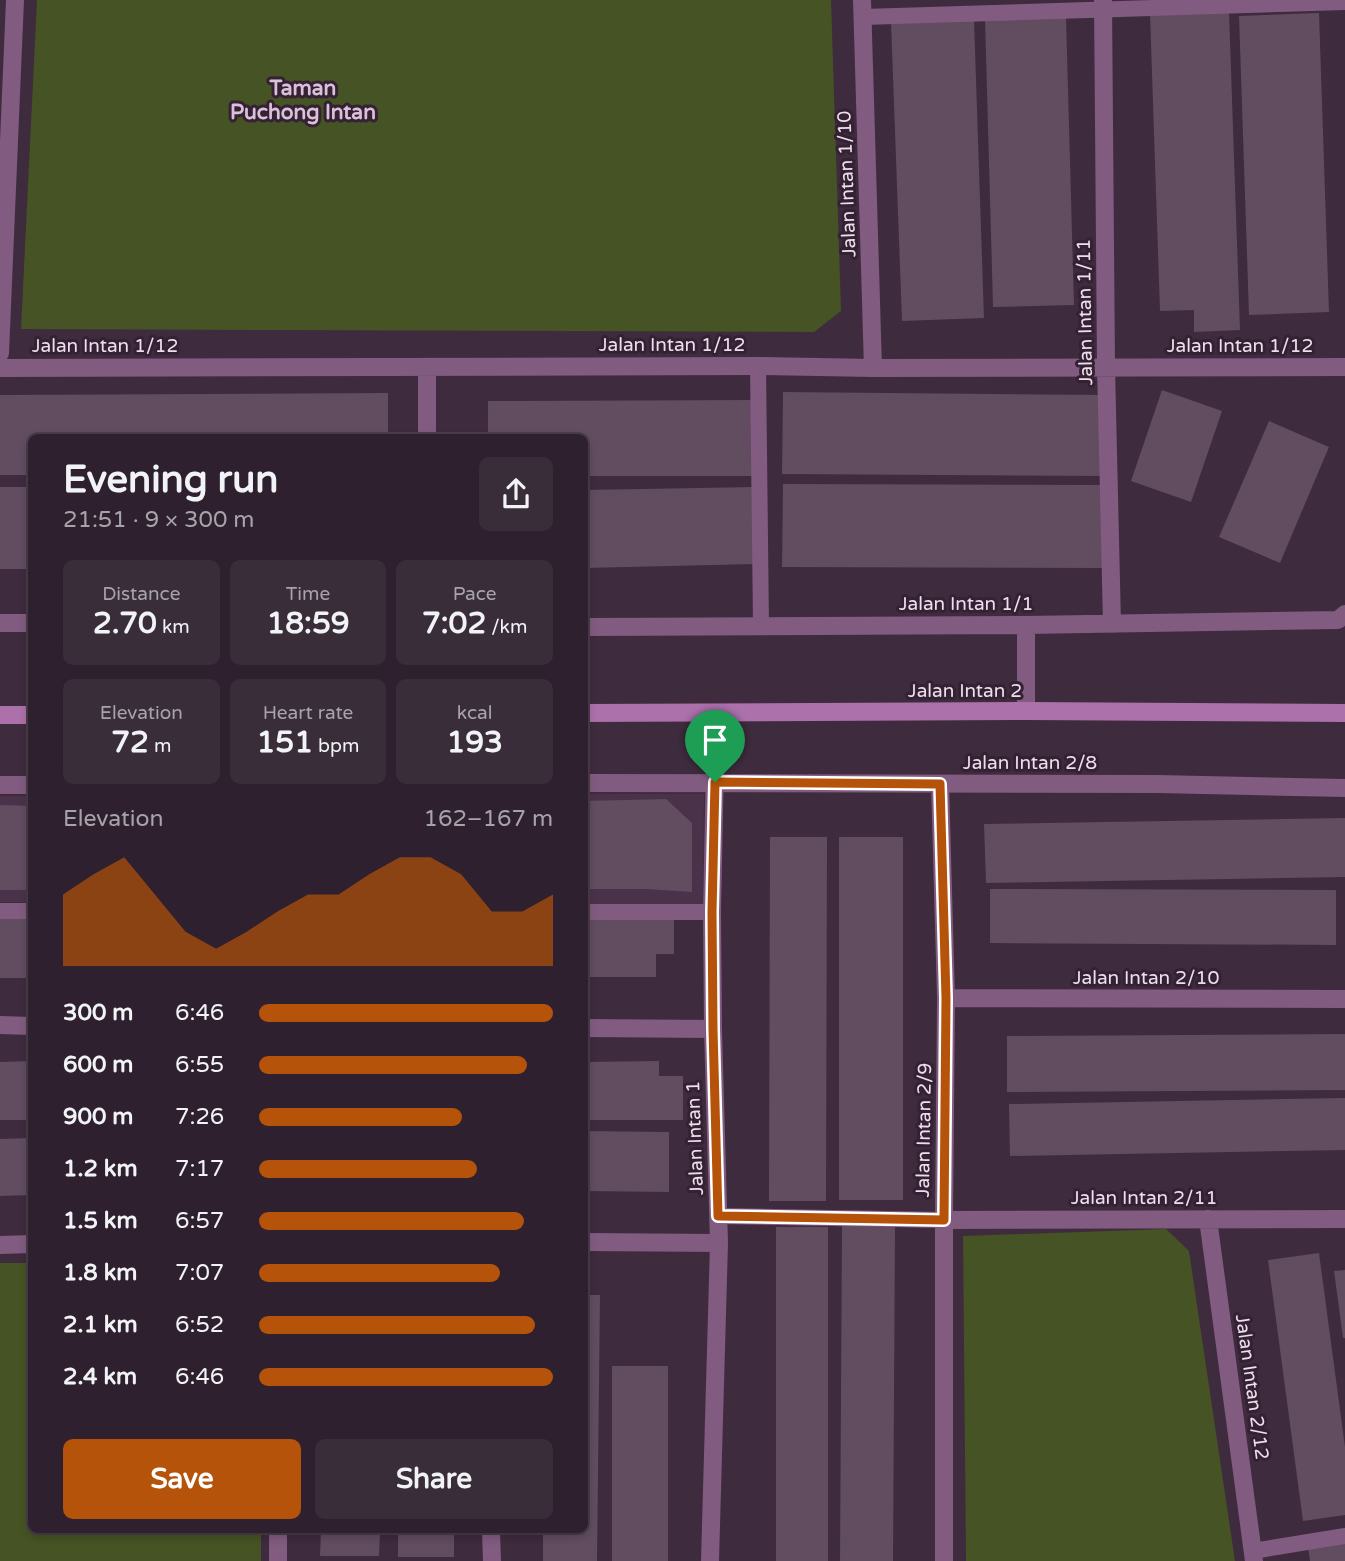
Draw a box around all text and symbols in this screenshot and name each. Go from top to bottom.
district label: Taman Puchong Intan [230,76,376,125]
street label: Jalan Intan 1/10 [833,110,861,258]
street label: Jalan Intan 1/11 [1073,238,1097,386]
street label: Jalan Intan 1/12 [599,334,745,356]
street label: Jalan Intan 1/12 [32,335,178,357]
street label: Jalan Intan 1/12 [1167,335,1313,357]
text: Evening run [63,457,278,503]
button: share [479,457,553,531]
text: 21:51 · 9 × 300 m [63,506,254,534]
text: Distance [102,583,180,605]
text: Time [286,583,330,605]
text: Pace [453,583,497,605]
street label: Jalan Intan 1/1 [899,593,1033,615]
text: 2.70 [93,605,157,642]
text: 18:59 [266,605,350,642]
text: 7:02 [422,605,486,642]
text: km [157,616,190,638]
text: /km [486,616,527,638]
street label: Jalan Intan 2 [908,680,1022,702]
text: Elevation [100,702,183,724]
text: Heart rate [263,702,353,724]
text: kcal [457,702,493,724]
pin [685,710,745,782]
icon: arrive [696,721,734,759]
text: 72 [111,724,149,761]
text: 151 [257,724,313,761]
text: 193 [446,724,503,761]
text: m [149,735,171,757]
text: bpm [313,735,359,757]
street label: Jalan Intan 2/8 [963,752,1097,774]
text: Elevation [63,805,164,833]
text: 162–167 m [424,805,553,833]
street label: Jalan Intan 2/10 [1073,967,1219,989]
text: 300 m [63,999,133,1027]
text: 6:46 [175,999,224,1027]
text: 600 m [63,1051,133,1079]
text: 6:55 [175,1051,224,1079]
street label: Jalan Intan 2/9 [912,1062,936,1198]
street label: Jalan Intan 1 [682,1080,708,1196]
text: 900 m [63,1103,133,1131]
text: 7:26 [175,1103,224,1131]
text: 1.2 km [63,1155,138,1183]
text: 7:17 [175,1155,224,1183]
street label: Jalan Intan 2/11 [1071,1187,1217,1209]
text: 1.5 km [63,1207,138,1235]
text: 6:57 [175,1207,224,1235]
text: 1.8 km [63,1259,137,1287]
text: 7:07 [175,1259,224,1287]
text: 2.1 km [63,1311,138,1339]
text: 6:52 [175,1311,224,1339]
street label: Jalan Intan 2/12 [1231,1313,1273,1461]
text: 2.4 km [63,1363,137,1391]
text: 6:46 [175,1363,224,1391]
button: Save [63,1439,301,1519]
button: Share [315,1439,553,1519]

